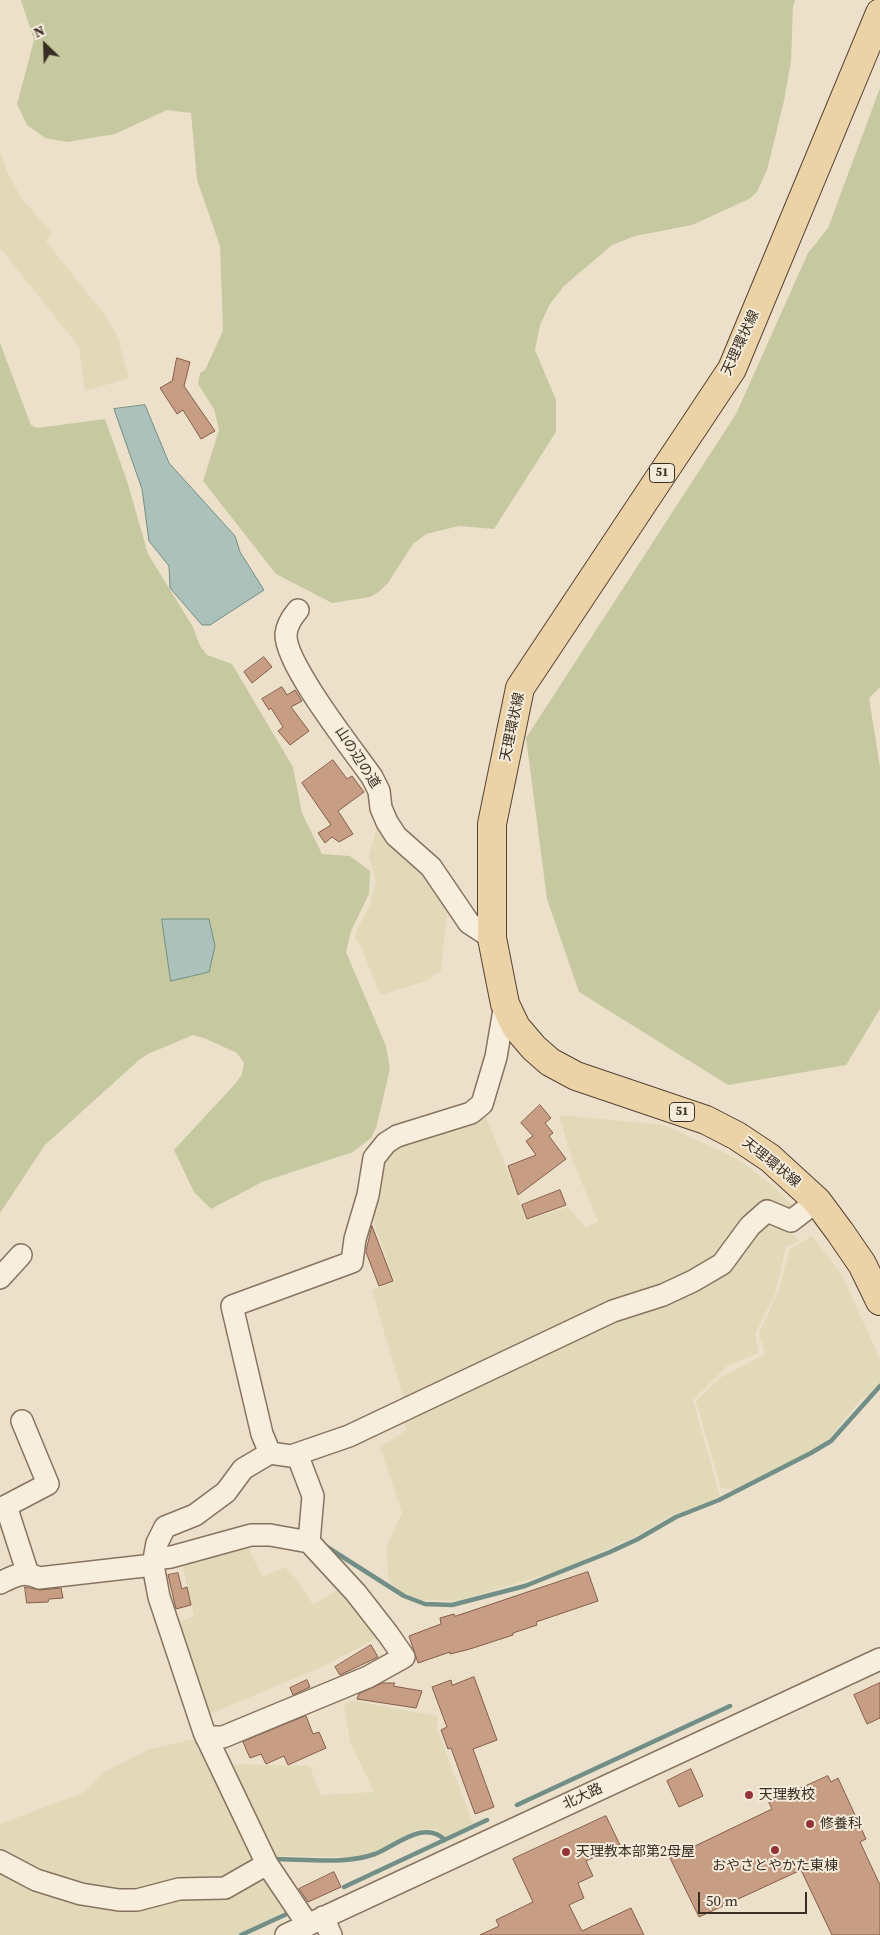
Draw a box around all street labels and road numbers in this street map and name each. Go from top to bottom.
street label: 天理環状線 [719,308,763,378]
road number: 51 [650,463,674,482]
street label: 天理環状線 [498,691,528,763]
street label: 山の辺の道 [331,724,383,792]
road number: 51 [670,1102,694,1122]
street label: 天理環状線 [739,1134,803,1192]
street label: 北大路 [560,1781,606,1813]

